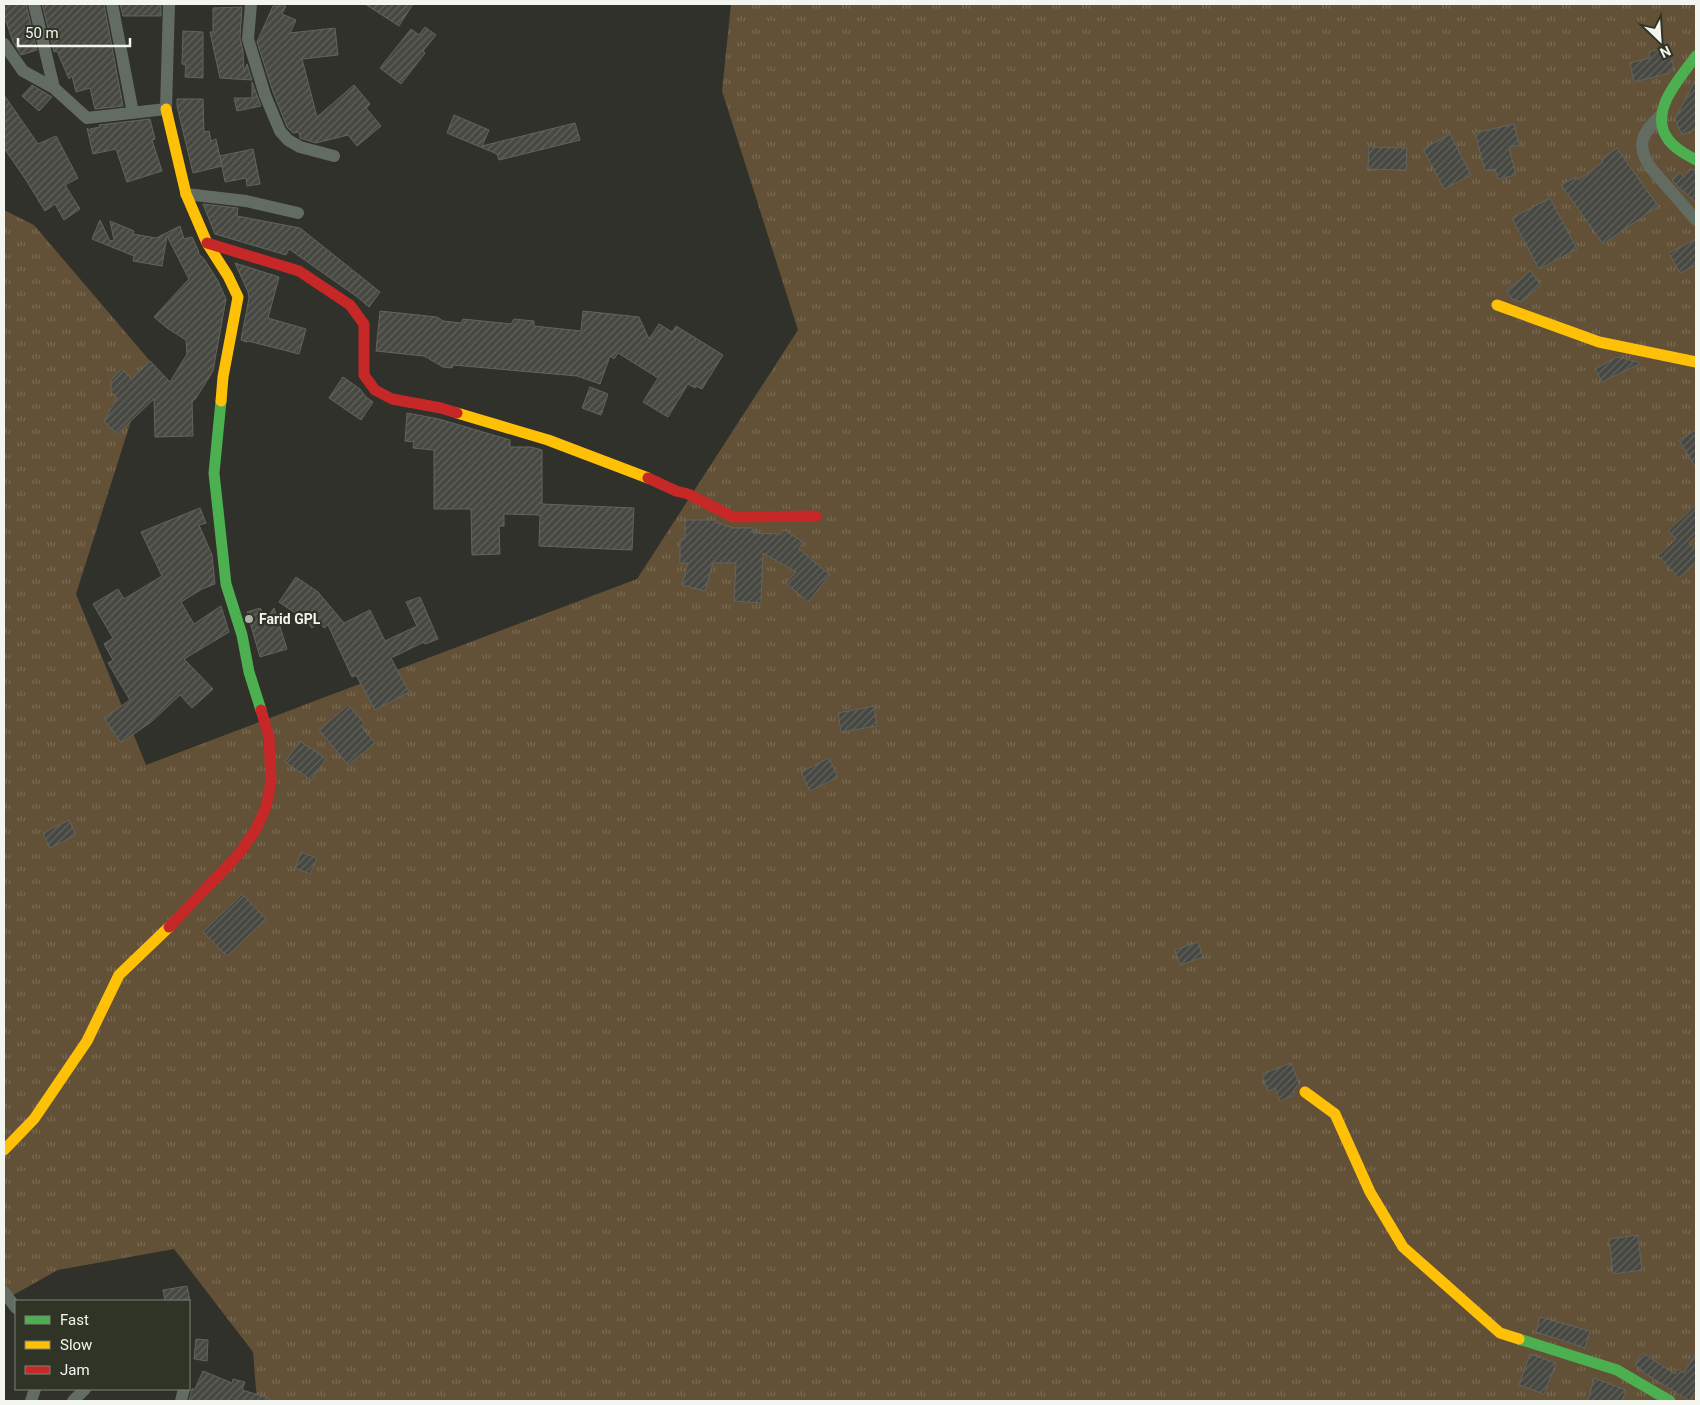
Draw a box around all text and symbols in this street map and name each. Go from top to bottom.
scale bar [18,15,130,47]
north arrow [1635,15,1685,65]
text: 50 m [25,24,59,42]
text: N [1658,42,1673,61]
place label: Farid GPL [259,611,321,627]
marker: Farid GPL [243,613,255,625]
legend [15,1300,190,1390]
text: Fast [60,1311,89,1329]
text: Slow [60,1336,92,1354]
text: Jam [60,1361,90,1379]

